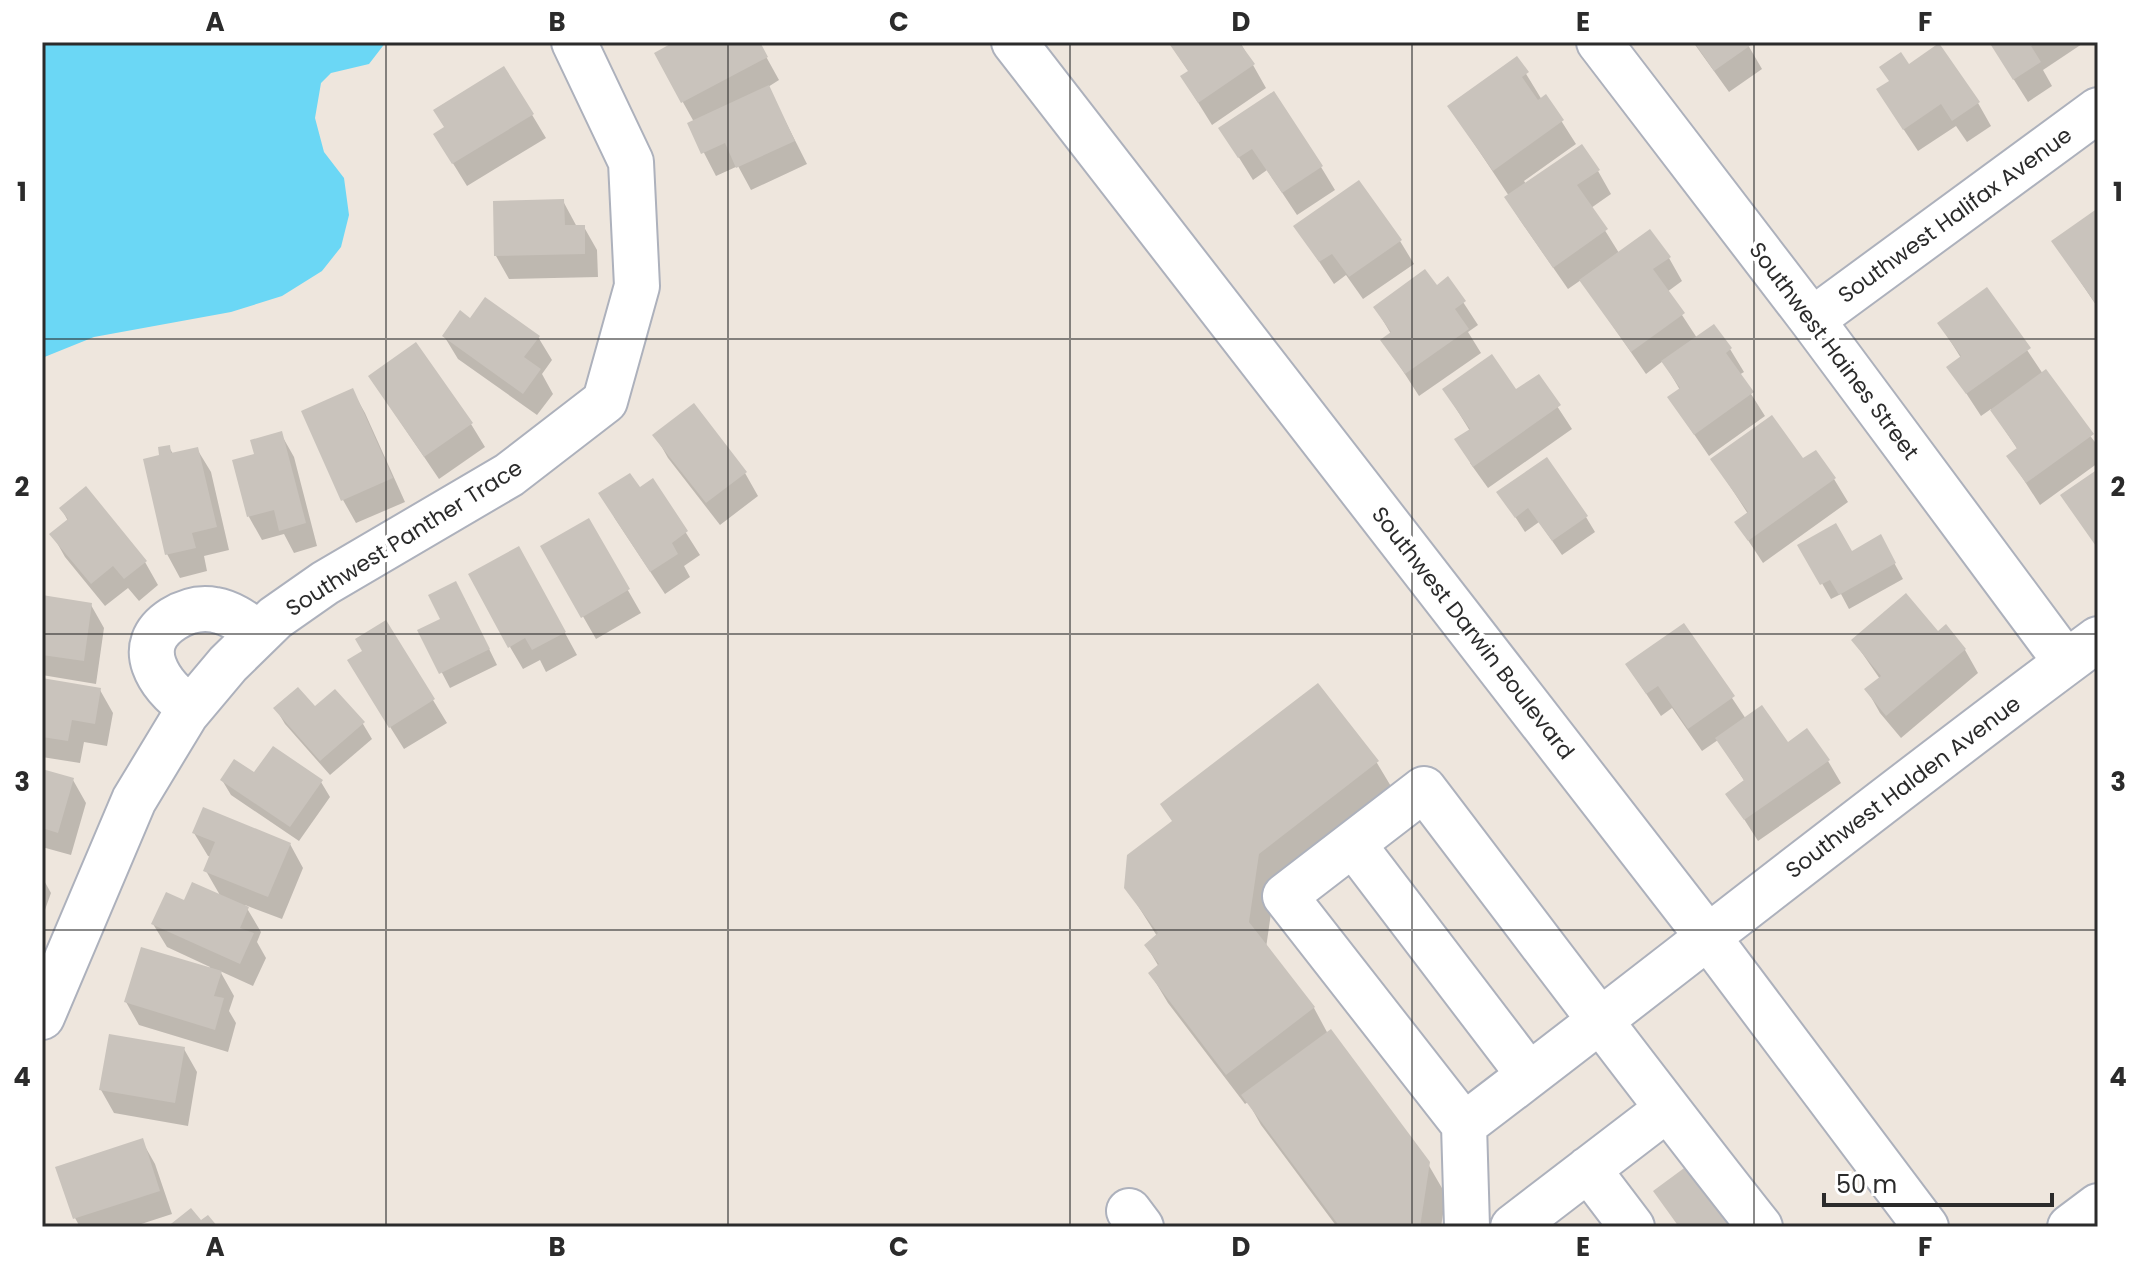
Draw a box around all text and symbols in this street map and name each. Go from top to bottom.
text: A [205,4,225,40]
text: B [548,4,566,40]
text: C [889,4,909,40]
text: D [1232,4,1251,40]
text: E [1576,4,1590,40]
text: F [1918,4,1932,40]
street label: Southwest Halifax Avenue [1832,120,2078,310]
text: 1 [17,174,27,210]
text: 1 [2113,174,2123,210]
street label: Southwest Haines Street [1742,236,1926,466]
street label: Southwest Panther Trace [280,452,528,624]
text: 2 [15,469,30,505]
text: 2 [2111,469,2126,505]
street label: Southwest Darwin Boulevard [1364,500,1582,766]
street label: Southwest Halden Avenue [1779,688,2027,886]
text: 3 [14,764,30,800]
text: 3 [2110,764,2126,800]
text: 4 [13,1059,31,1095]
text: 4 [2109,1059,2127,1095]
scale bar [1824,1157,2052,1207]
text: 50 m [1836,1168,1897,1201]
text: A [205,1229,225,1265]
text: B [548,1229,566,1265]
text: C [889,1229,909,1265]
text: D [1232,1229,1251,1265]
text: E [1576,1229,1590,1265]
text: F [1918,1229,1932,1265]

